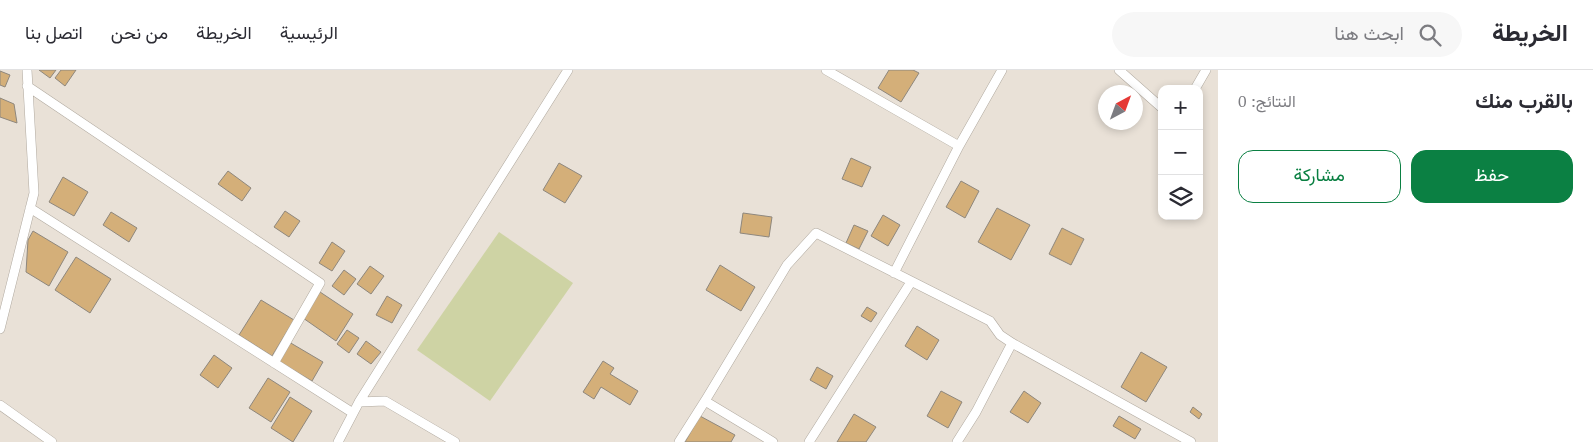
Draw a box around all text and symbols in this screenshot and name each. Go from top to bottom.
search box [1112,12,1462,57]
text: الخريطة [1492,16,1568,48]
text: اتصل بنا [25,20,83,44]
text: من نحن [111,20,168,44]
text: الخريطة [196,20,252,44]
text: الرئيسية [280,20,338,44]
text: ابحث هنا [1334,20,1404,45]
icon: search [1416,21,1444,49]
north arrow [1098,85,1143,130]
map controls [1158,85,1203,220]
button: + [1158,85,1203,130]
text: بالقرب منك [1475,86,1573,114]
text: النتائج: 0 [1238,90,1296,112]
button: − [1158,130,1203,175]
button: مشاركة [1238,150,1401,203]
button: حفظ [1411,150,1573,203]
button: layers [1158,175,1203,220]

